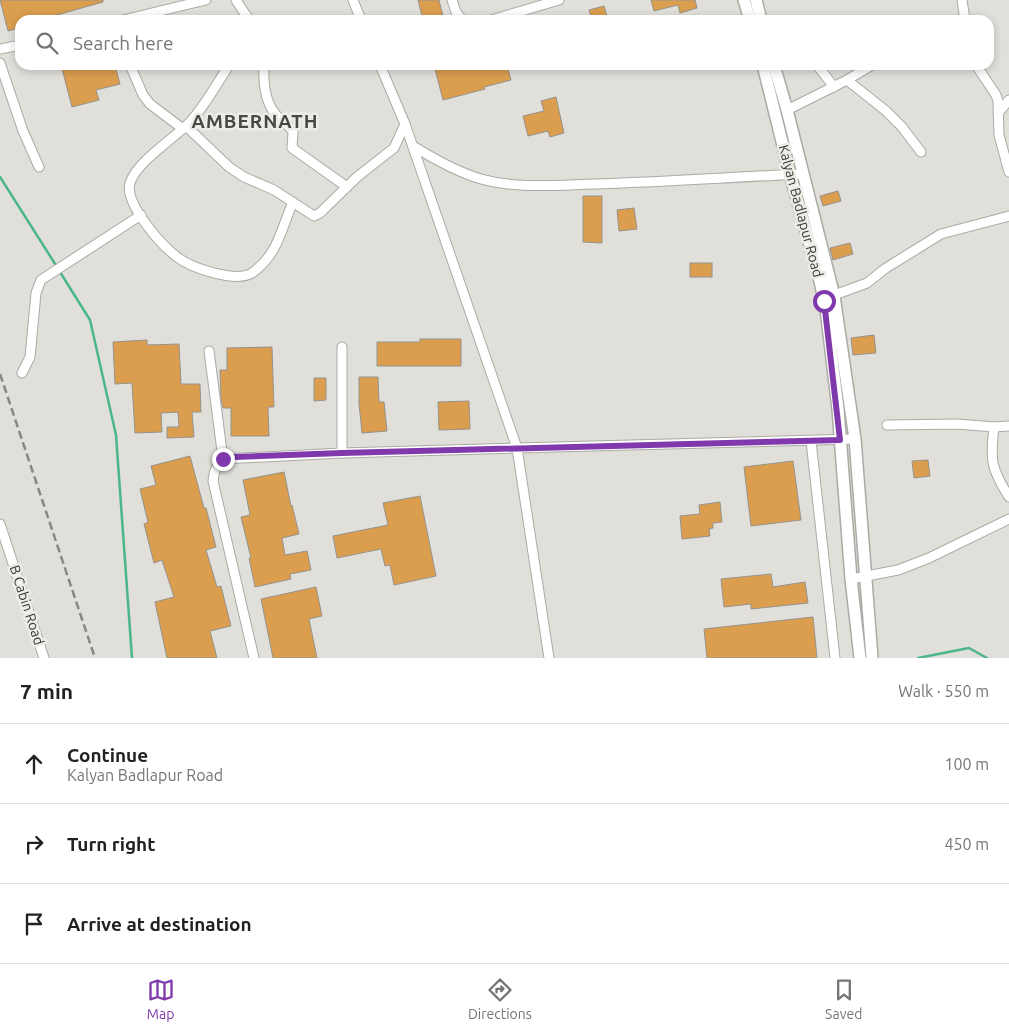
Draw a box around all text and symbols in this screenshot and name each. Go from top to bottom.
search box [15,15,994,70]
icon: search [33,29,61,57]
text: Search here [73,32,173,54]
district label: AMBERNATH [192,110,318,132]
street label: Kalyan Badlapur Road [776,143,826,279]
route start [813,290,836,313]
route end [212,448,235,471]
street label: B Cabin Road [7,563,47,647]
text: 7 min [20,679,73,703]
text: Walk · 550 m [898,682,989,700]
text: Continue [67,744,148,766]
icon: ahead [20,750,48,778]
text: 100 m [944,755,989,773]
text: Kalyan Badlapur Road [67,766,223,784]
icon: right [20,830,48,858]
text: Turn right [67,833,155,855]
text: 450 m [944,835,989,853]
icon: arrive [20,910,48,938]
text: Arrive at destination [67,913,252,935]
tab: Map [147,976,175,1022]
tab: Directions [468,976,532,1022]
tab: Saved [825,976,862,1022]

